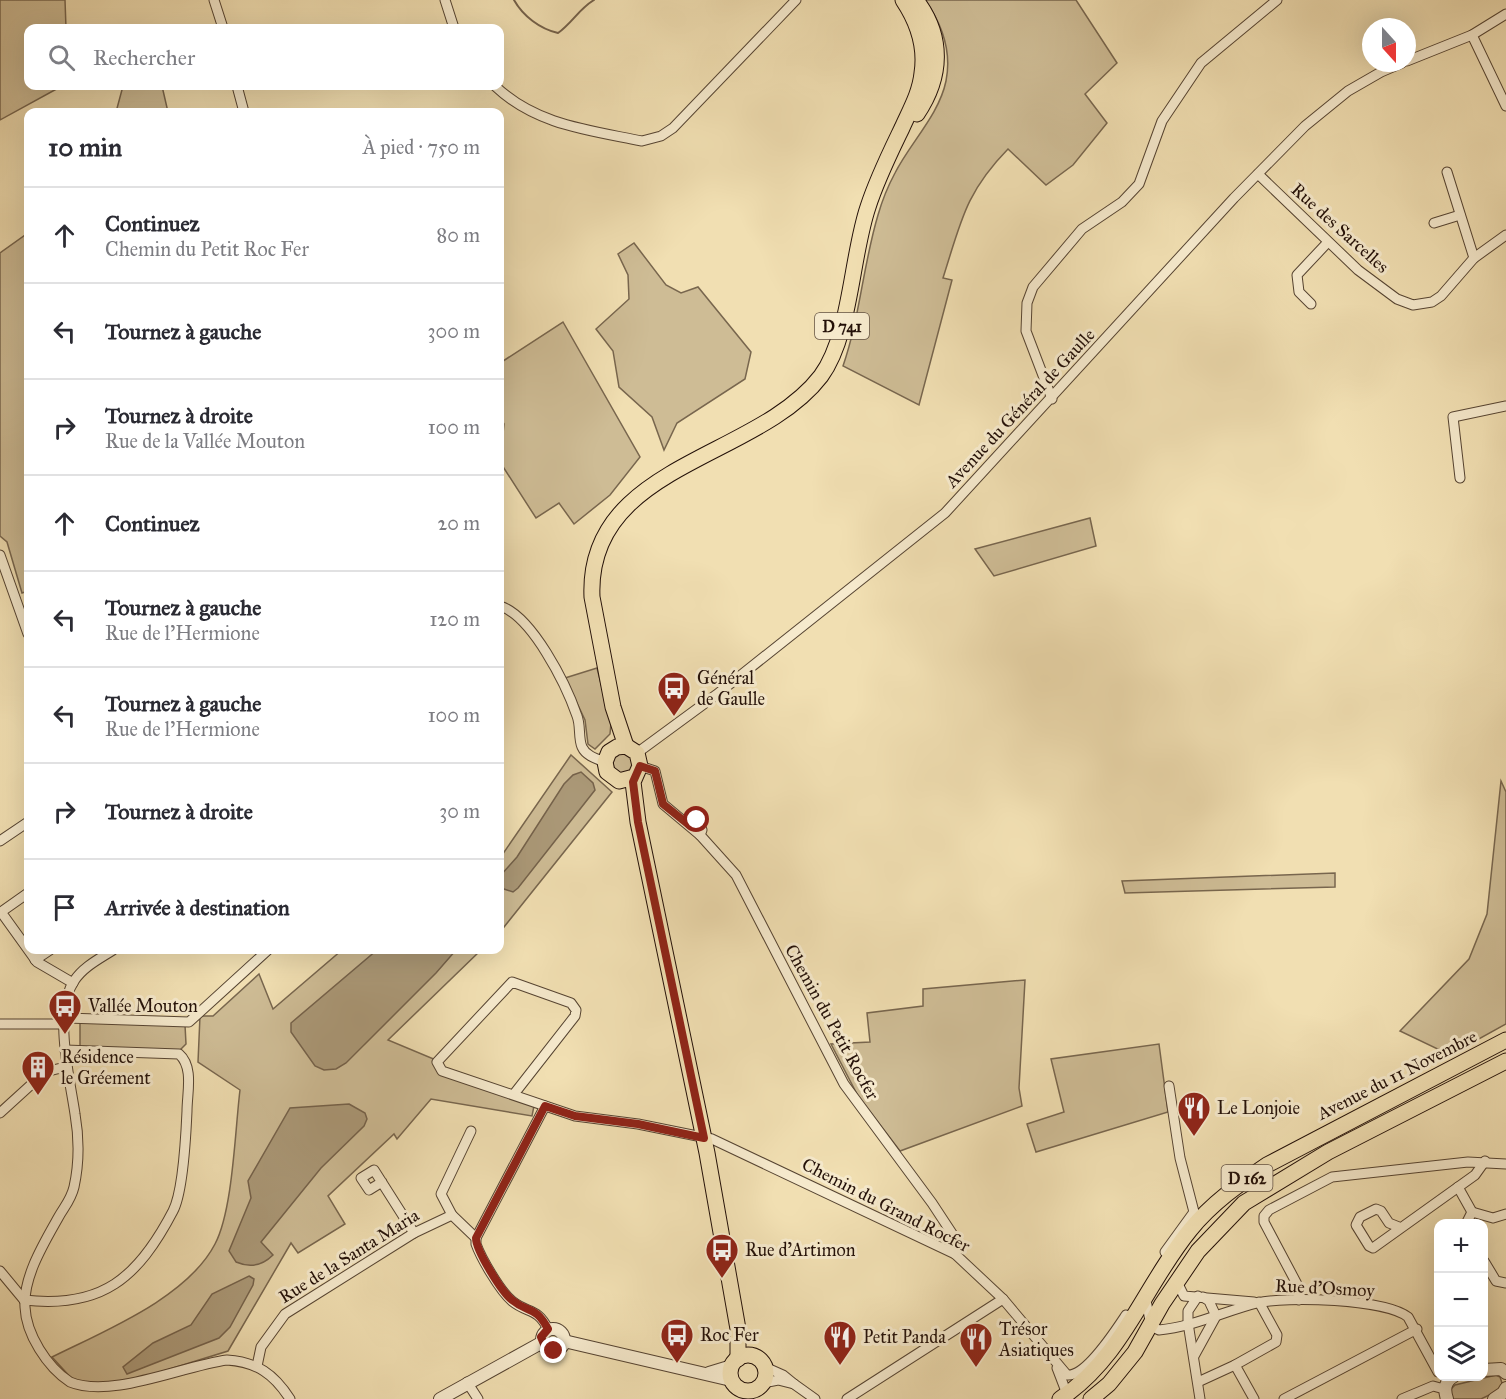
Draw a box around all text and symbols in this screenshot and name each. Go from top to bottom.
north arrow [1362,18,1416,72]
search box [24,24,504,90]
icon: search [45,41,78,74]
text: Rechercher [93,44,195,71]
text: 10 min [48,131,122,163]
text: À pied · 750 m [363,135,480,159]
street label: Rue des Sarcelles [1287,178,1393,278]
text: Continuez [105,210,200,237]
icon: ahead [48,219,81,252]
text: 80 m [437,223,480,247]
text: Chemin du Petit Roc Fer [105,237,309,261]
road number: D 741 [815,313,869,339]
icon: left [48,315,81,348]
text: Tournez à gauche [105,318,261,345]
text: 300 m [428,319,480,343]
street label: Avenue du Général de Gaulle [940,324,1099,493]
text: Tournez à droite [105,402,253,429]
icon: right [48,411,81,444]
text: 100 m [428,415,480,439]
text: Rue de la Vallée Mouton [105,429,305,453]
icon: ahead [48,507,81,540]
text: Continuez [105,510,200,537]
text: 20 m [437,511,480,535]
text: Tournez à gauche [105,594,261,621]
icon: left [48,603,81,636]
text: 120 m [429,607,480,631]
text: Rue de l'Hermione [105,621,260,645]
place label: Général de Gaulle [697,667,765,710]
bus stop icon: Général de Gaulle [656,670,692,717]
text: Tournez à gauche [105,690,261,717]
icon: left [48,699,81,732]
text: 100 m [428,703,480,727]
text: Rue de l'Hermione [105,717,260,741]
icon: right [48,795,81,828]
text: Tournez à droite [105,798,253,825]
text: 30 m [439,799,480,823]
route start [683,806,709,832]
icon: arrive [48,891,81,924]
text: Arrivée à destination [105,894,290,921]
street label: Chemin du Petit Rocfer [780,940,884,1104]
bus stop icon: Vallée Mouton [47,988,83,1035]
place label: Vallée Mouton [87,995,198,1017]
street label: Avenue du 11 Novembre [1313,1025,1481,1125]
place label: Résidence le Gréement [61,1046,151,1089]
building icon: Résidence le Gréement [20,1049,56,1096]
restaurant icon: Le Lonjoie [1176,1090,1212,1137]
place label: Le Lonjoie [1217,1097,1300,1119]
street label: Chemin du Grand Rocfer [798,1153,974,1257]
road number: D 162 [1222,1165,1272,1191]
street label: Rue de la Santa Maria [275,1204,423,1308]
map controls [1434,1219,1488,1381]
button: + [1434,1219,1488,1273]
bus stop icon: Rue d'Artimon [704,1232,740,1279]
place label: Rue d'Artimon [745,1239,856,1261]
button: − [1434,1273,1488,1327]
street label: Rue d'Osmoy [1275,1274,1376,1302]
bus stop icon: Roc Fer [659,1317,695,1364]
place label: Trésor Asiatiques [998,1318,1074,1362]
restaurant icon: Petit Panda [822,1319,858,1366]
restaurant icon: Trésor Asiatiques [958,1321,994,1368]
place label: Roc Fer [700,1324,759,1346]
place label: Petit Panda [863,1326,946,1348]
button: layers [1434,1327,1488,1381]
route end [540,1337,566,1363]

